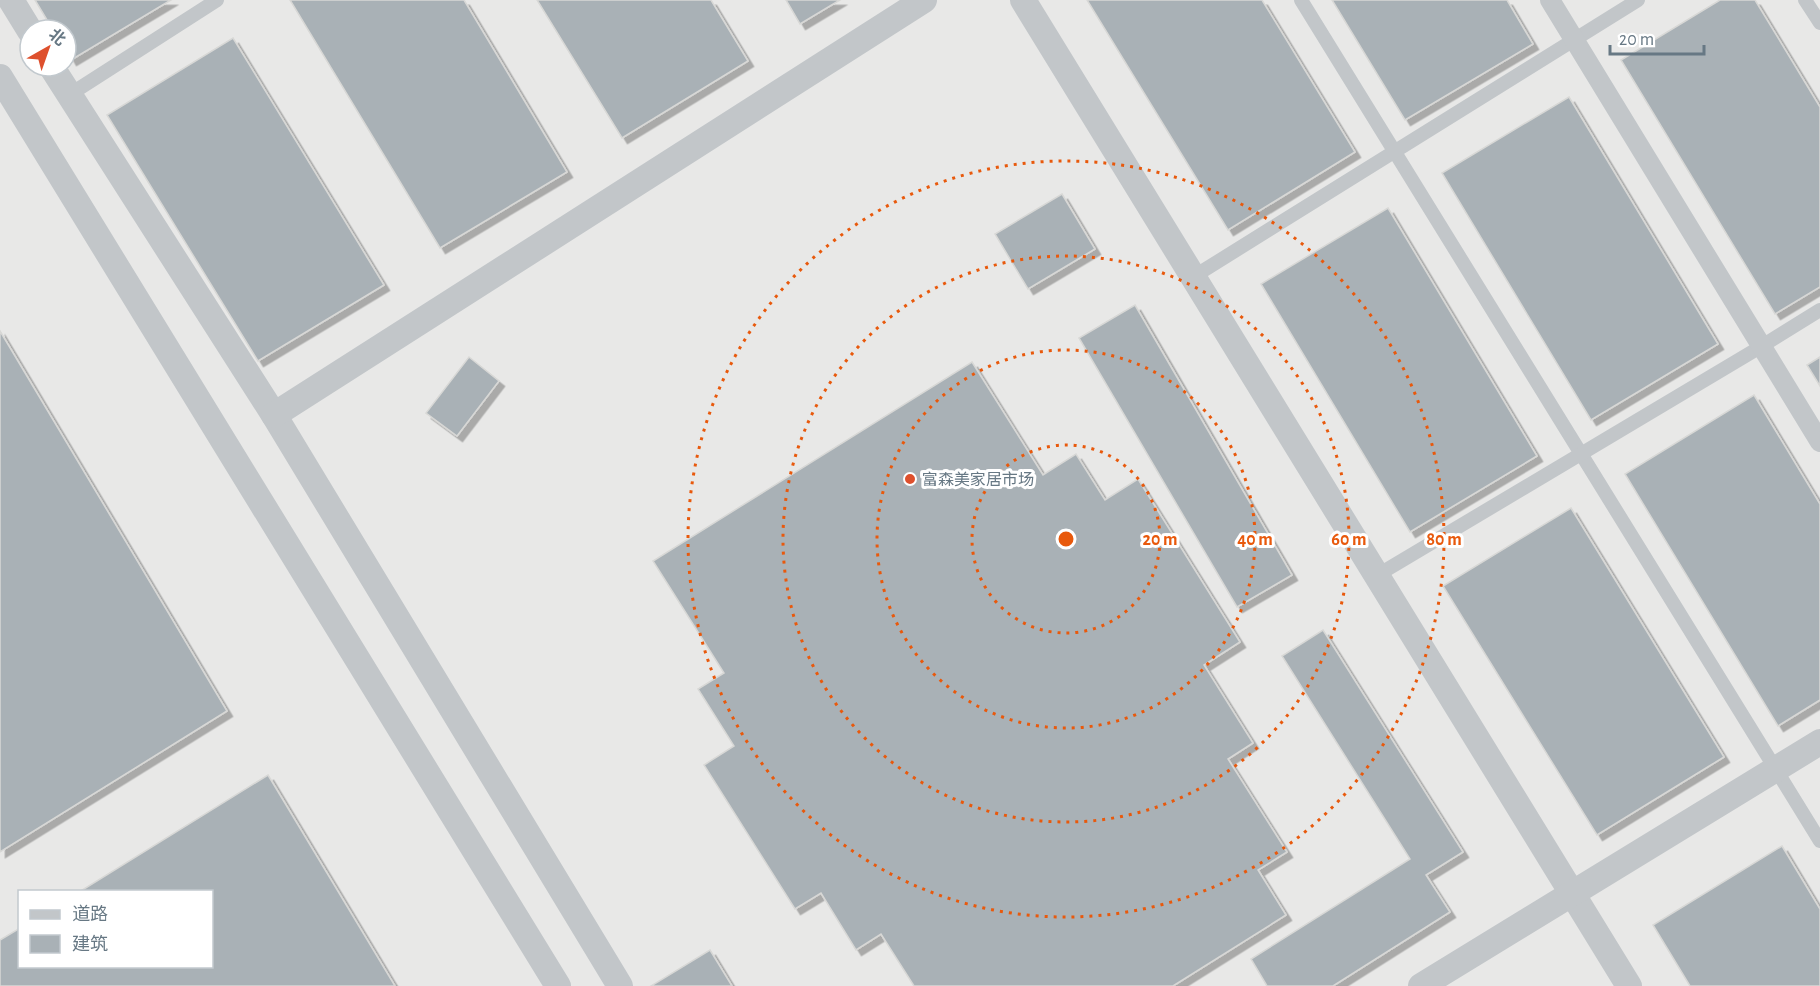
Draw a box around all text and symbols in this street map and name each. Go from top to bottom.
north arrow [18,18,78,78]
scale bar [1610,18,1704,56]
text: 北 [46,25,69,49]
text: 20 m [1619,31,1654,49]
place label: 富森美家居市场 [922,471,1034,488]
marker: 富森美家居市场 [903,472,917,486]
centre of rings [1056,529,1076,549]
text: 20 m [1142,531,1178,549]
text: 40 m [1237,531,1273,549]
text: 60 m [1331,531,1367,549]
text: 80 m [1426,531,1462,549]
legend [18,890,213,968]
text: 道路 [72,904,108,924]
text: 建筑 [72,934,108,954]

